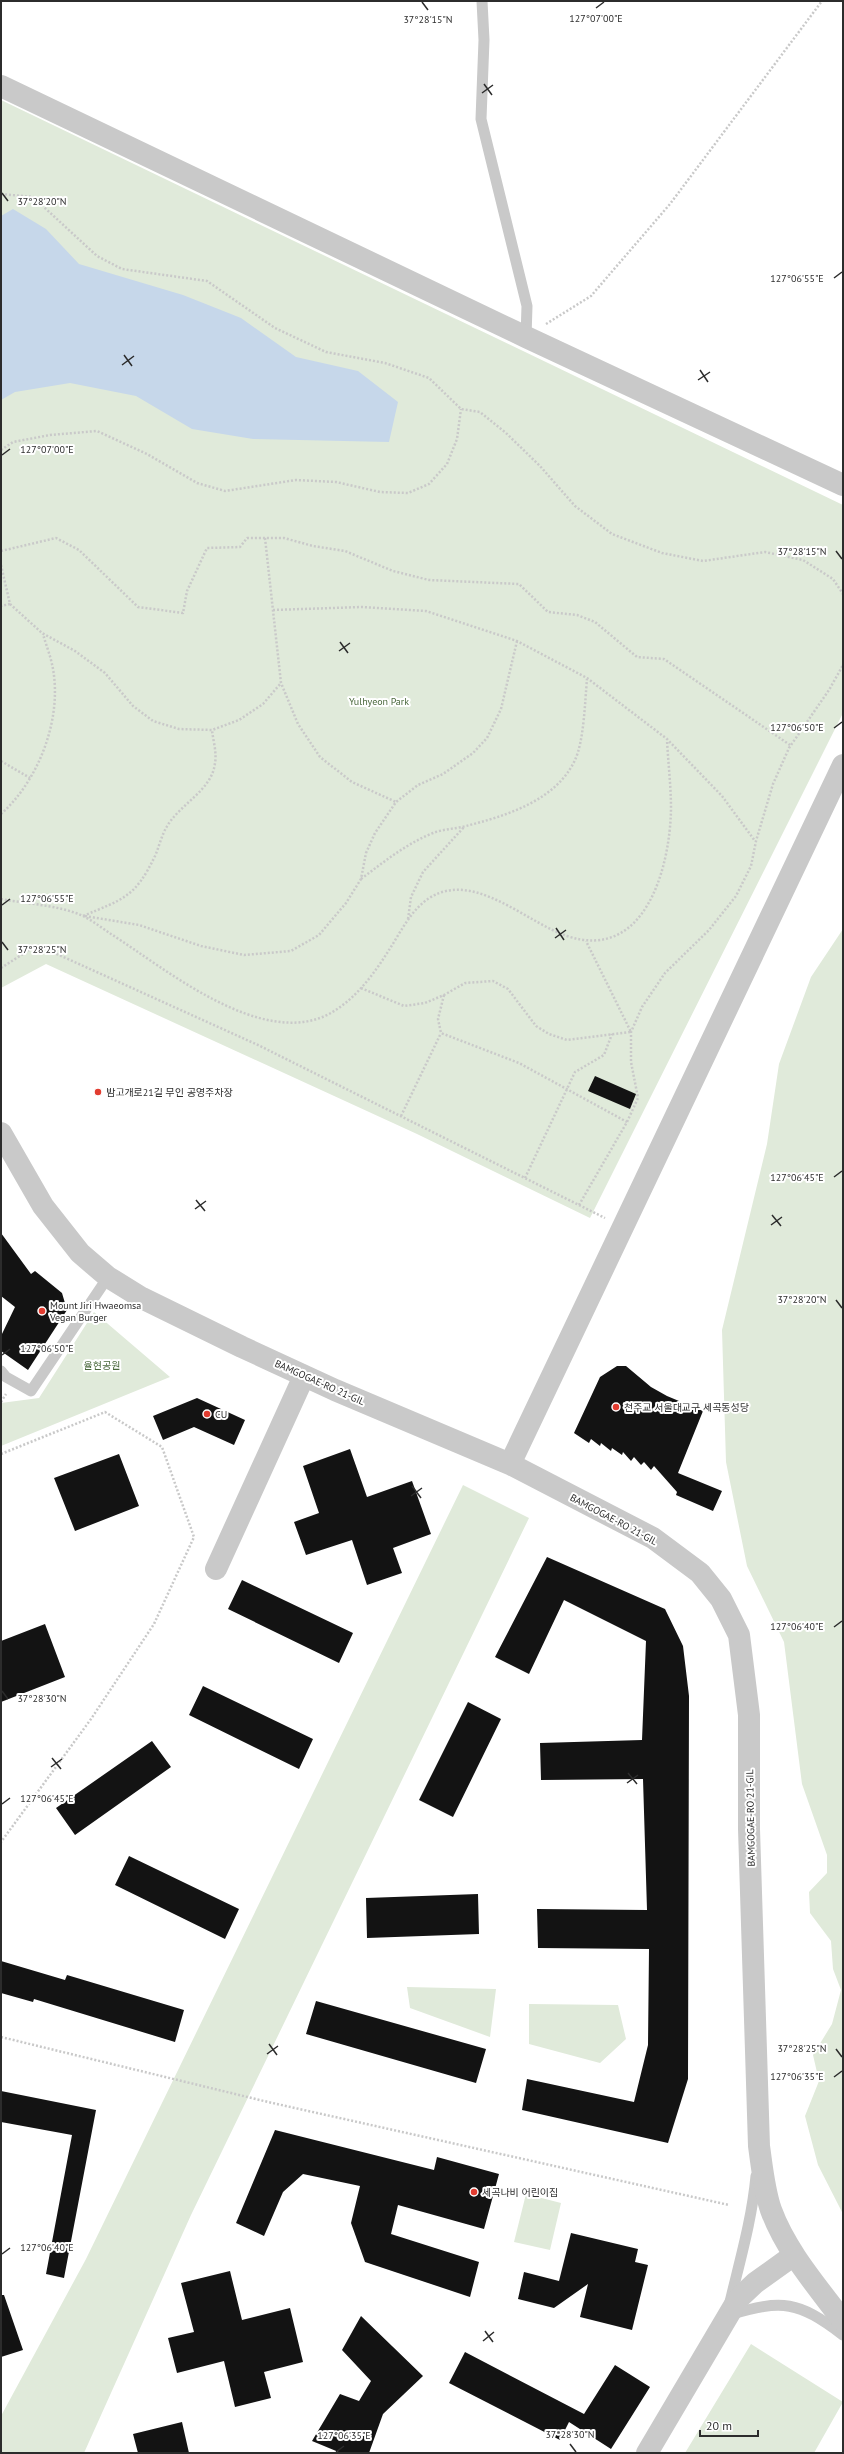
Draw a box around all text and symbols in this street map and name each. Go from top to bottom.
text: 127°07'00"E [569,12,623,25]
text: 37°28'15"N [403,13,453,26]
text: 37°28'20"N [17,195,67,208]
text: 127°06'55"E [770,272,824,285]
text: 127°07'00"E [20,443,74,456]
text: 37°28'15"N [777,545,827,558]
park label: Yulhyeon Park [349,695,409,708]
text: 127°06'50"E [770,721,824,734]
text: 127°06'55"E [20,892,74,905]
text: 37°28'25"N [17,943,67,956]
place label: 밤고개로21길 무인 공영주차장 [106,1086,233,1099]
marker: 밤고개로21길 무인 공영주차장 [93,1087,103,1097]
text: 127°06'45"E [770,1171,824,1184]
text: 37°28'20"N [777,1293,827,1306]
place label: Mount Jiri Hwaeomsa Vegan Burger [49,1299,141,1324]
marker: Mount Jiri Hwaeomsa Vegan Burger [37,1306,47,1316]
text: 127°06'50"E [20,1342,74,1355]
street label: BAMGOGAE-RO 21-GIL [273,1357,367,1408]
park label: 율현공원 [84,1359,120,1372]
place label: 천주교 서울대교구 세곡동성당 [624,1401,749,1414]
marker: 천주교 서울대교구 세곡동성당 [611,1402,621,1412]
place label: CU [215,1408,227,1421]
marker: CU [202,1409,212,1419]
street label: BAMGOGAE-RO 21-GIL [568,1491,660,1548]
text: 127°06'40"E [770,1620,824,1633]
text: 37°28'30"N [17,1692,67,1705]
street label: BAMGOGAE-RO 21-GIL [743,1769,758,1867]
text: 127°06'45"E [20,1792,74,1805]
text: 37°28'25"N [777,2042,827,2055]
text: 127°06'35"E [770,2070,824,2083]
place label: 세곡나비 어린이집 [482,2186,558,2199]
marker: 세곡나비 어린이집 [469,2187,479,2197]
text: 127°06'40"E [20,2241,74,2254]
scale bar [700,2412,758,2438]
text: 20 m [706,2418,732,2433]
text: 37°28'30"N [545,2428,595,2441]
text: 127°06'35"E [317,2429,371,2442]

